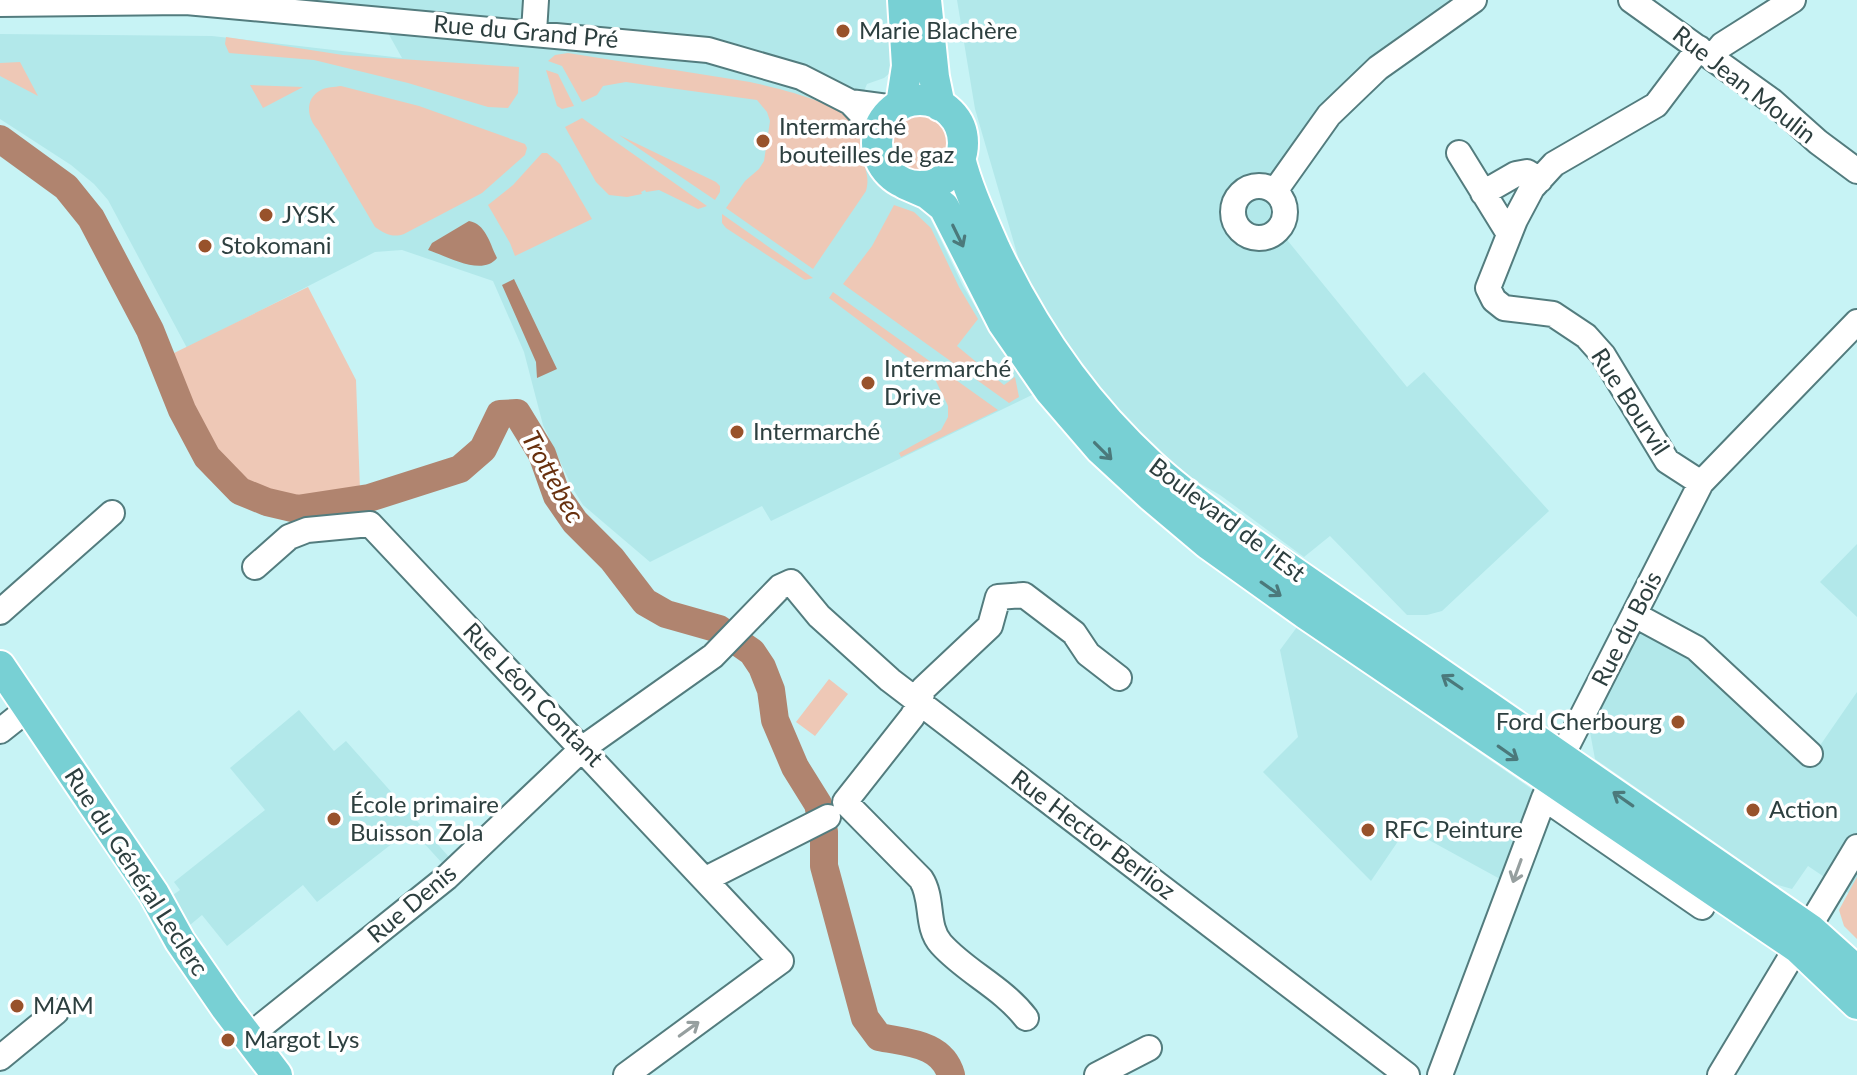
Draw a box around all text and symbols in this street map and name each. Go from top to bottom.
street label: Rue du Grand Pré [432,8,620,53]
place label: Marie Blachère [859,15,1017,44]
street label: Rue Jean Moulin [1668,19,1822,149]
marker: Marie Blachère [834,22,852,40]
place label: Intermarché bouteilles de gaz [779,111,955,168]
marker: Intermarché bouteilles de gaz [754,132,772,150]
place label: JYSK [282,199,336,228]
marker: JYSK [257,206,275,224]
one-way arrow [951,224,966,248]
place label: Stokomani [221,230,332,259]
marker: Stokomani [196,237,214,255]
street label: Rue Bourvil [1586,342,1677,460]
place label: Intermarché Drive [884,353,1011,410]
marker: Intermarché Drive [859,374,877,392]
place label: Intermarché [753,416,880,445]
marker: Intermarché [728,423,746,441]
water label: Trottebec [515,425,592,528]
one-way arrow [1093,441,1112,460]
street label: Boulevard de l'Est [1144,451,1312,587]
street label: Rue du Bois [1584,566,1667,691]
one-way arrow [1260,581,1282,597]
street label: Rue Léon Contant [458,616,610,772]
one-way arrow [1442,674,1464,690]
place label: Ford Cherbourg [1496,706,1662,735]
marker: Ford Cherbourg [1669,713,1687,731]
one-way arrow [1497,745,1519,761]
street label: Rue du Général Leclerc [59,762,215,980]
street label: Rue Hector Berlioz [1006,763,1182,905]
place label: École primaire Buisson Zola [350,789,499,846]
one-way arrow [1613,791,1635,807]
place label: Action [1769,794,1838,823]
marker: Action [1744,801,1762,819]
marker: École primaire Buisson Zola [325,810,343,828]
place label: RFC Peinture [1384,814,1523,843]
marker: RFC Peinture [1359,821,1377,839]
street label: Rue Denis [361,857,461,948]
one-way arrow [1508,858,1523,883]
place label: MAM [33,990,94,1019]
marker: MAM [8,997,26,1015]
one-way arrow [678,1020,699,1037]
place label: Margot Lys [244,1024,359,1053]
marker: Margot Lys [219,1031,237,1049]

